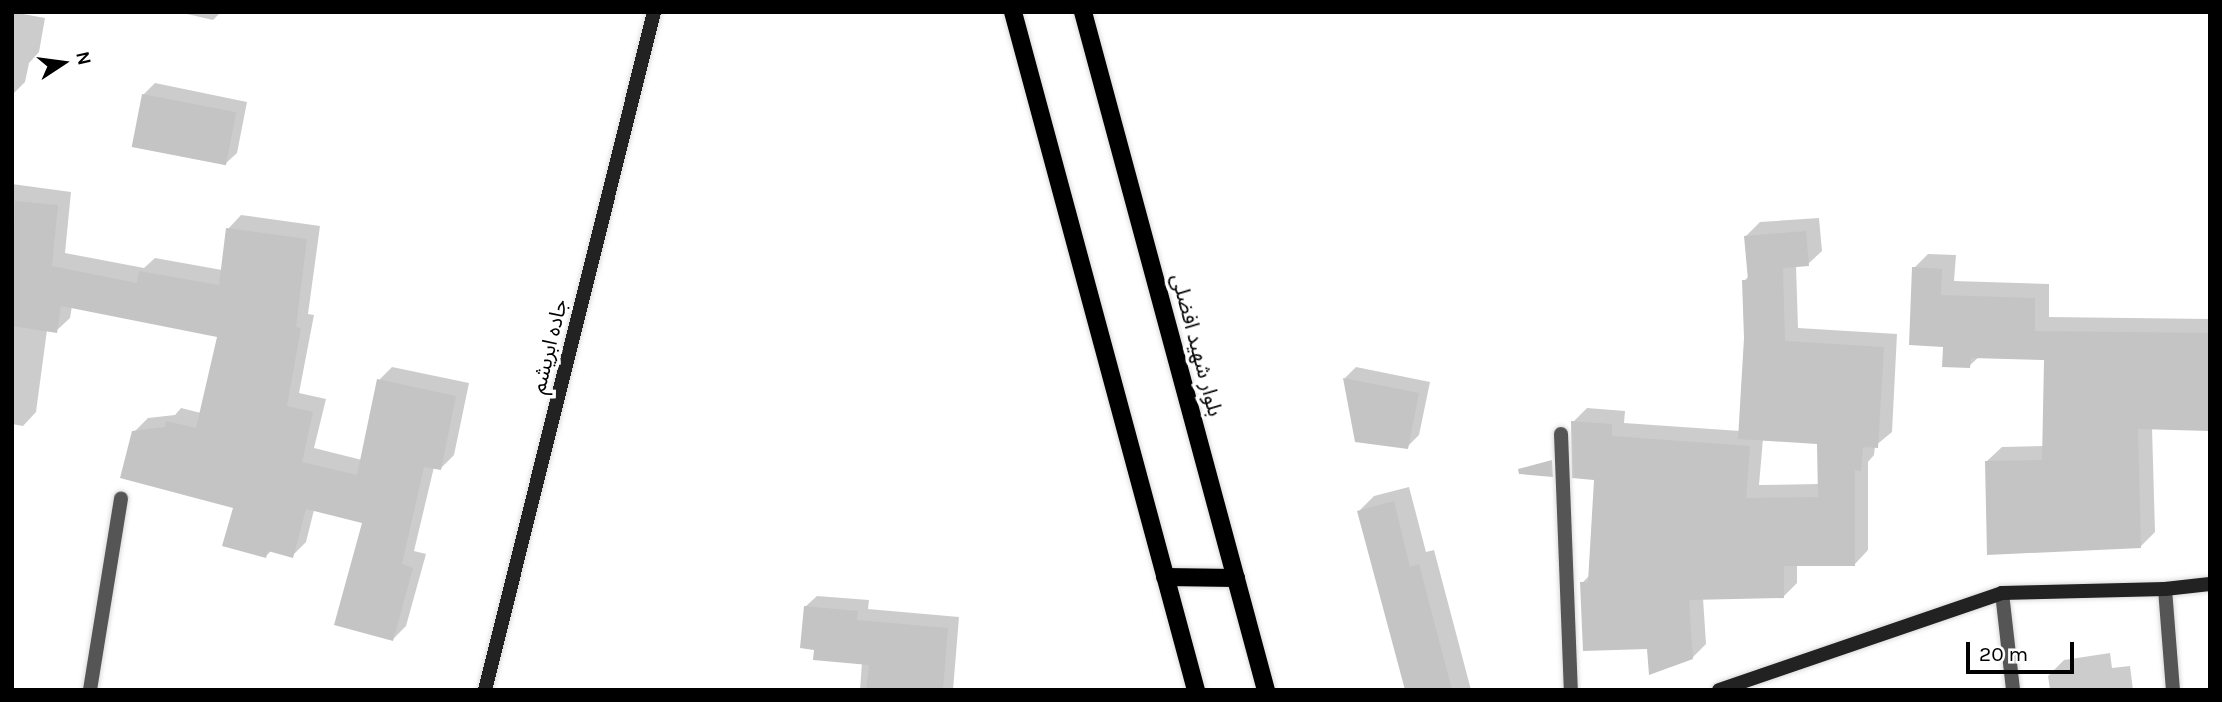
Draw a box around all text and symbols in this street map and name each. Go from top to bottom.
north arrow [28,28,98,98]
text: N [71,49,96,67]
street label: بلوار شهید افضلی [1166,271,1228,419]
street label: جاده ابریشم [525,296,573,396]
scale bar [1970,628,2078,672]
text: 20 m [1979,642,2028,666]

